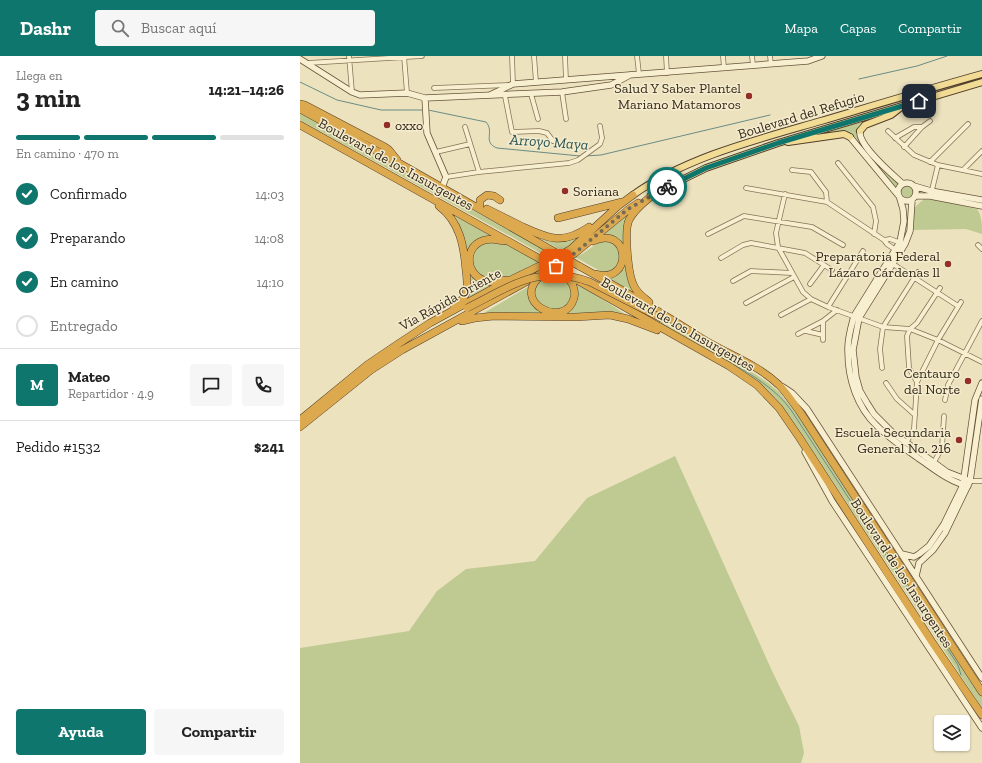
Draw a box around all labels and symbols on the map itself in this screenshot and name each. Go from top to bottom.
place label: Salud Y Saber Plantel Mariano Matamoros [614,80,741,113]
pin [902,84,936,118]
street label: Boulevard del Refugio [736,88,867,143]
marker: Salud Y Saber Plantel Mariano Matamoros [744,91,754,101]
street label: Boulevard de los Insurgentes [315,115,476,214]
place label: oxxo [395,117,423,134]
marker: oxxo [382,120,392,130]
water label: Arroyo Maya [508,130,589,154]
courier [647,167,687,207]
place label: Soriana [573,183,619,200]
marker: Soriana [560,186,570,196]
place label: Preparatoria Federal Lázaro Cárdenas ll [816,248,940,281]
pin [539,249,573,283]
marker: Preparatoria Federal Lázaro Cárdenas ll [943,259,953,269]
street label: Vía Rápida Oriente [396,264,504,335]
street label: Boulevard de los Insurgentes [598,273,758,375]
place label: Centauro del Norte [903,365,960,398]
marker: Centauro del Norte [963,376,973,386]
place label: Escuela Secundaria General No. 216 [835,424,951,457]
marker: Escuela Secundaria General No. 216 [954,435,964,445]
street label: Boulevard de los Insurgentes [847,496,956,651]

